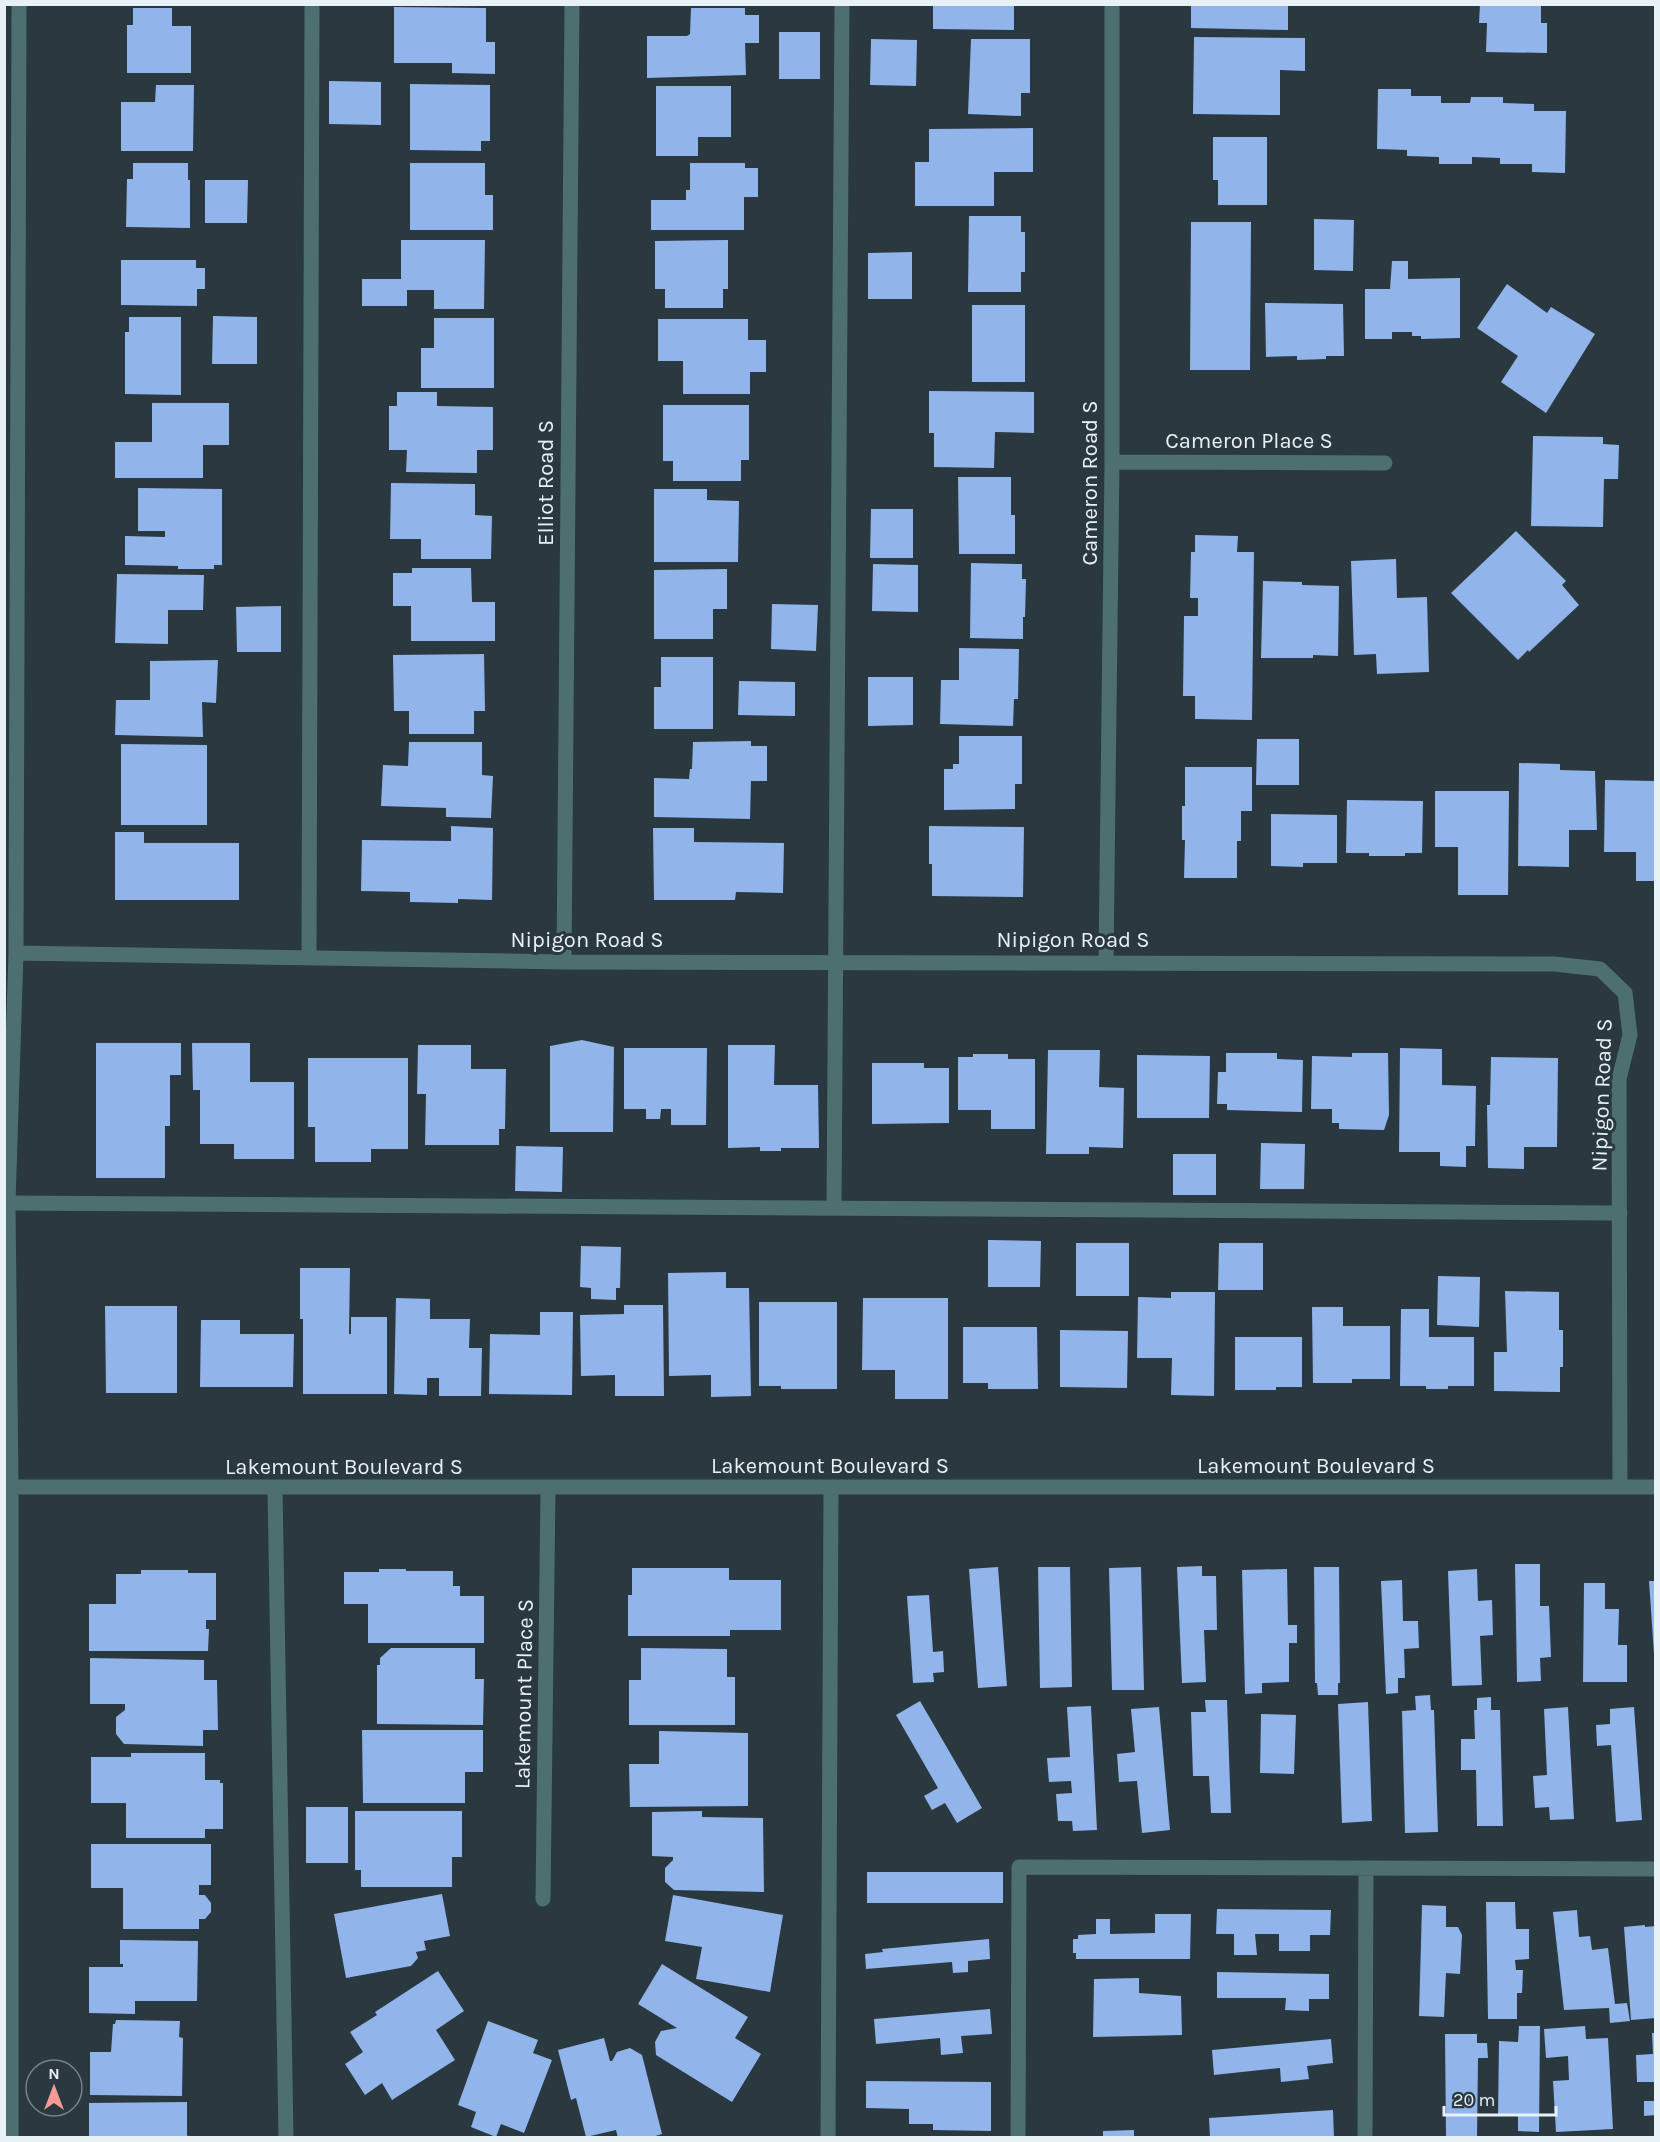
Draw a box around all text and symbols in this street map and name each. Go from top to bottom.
street label: Cameron Road S [1077,400,1103,566]
street label: Elliot Road S [533,420,559,546]
street label: Cameron Place S [1165,428,1333,454]
street label: Nipigon Road S [510,927,664,953]
street label: Nipigon Road S [996,927,1150,953]
street label: Nipigon Road S [1586,1018,1618,1172]
street label: Lakemount Boulevard S [711,1453,949,1479]
street label: Lakemount Boulevard S [1197,1453,1435,1479]
street label: Lakemount Boulevard S [225,1454,463,1480]
street label: Lakemount Place S [509,1599,539,1789]
north arrow [24,2058,84,2118]
text: N [48,2064,60,2083]
scale bar [1444,2079,1556,2117]
text: 20 m [1453,2089,1495,2111]

